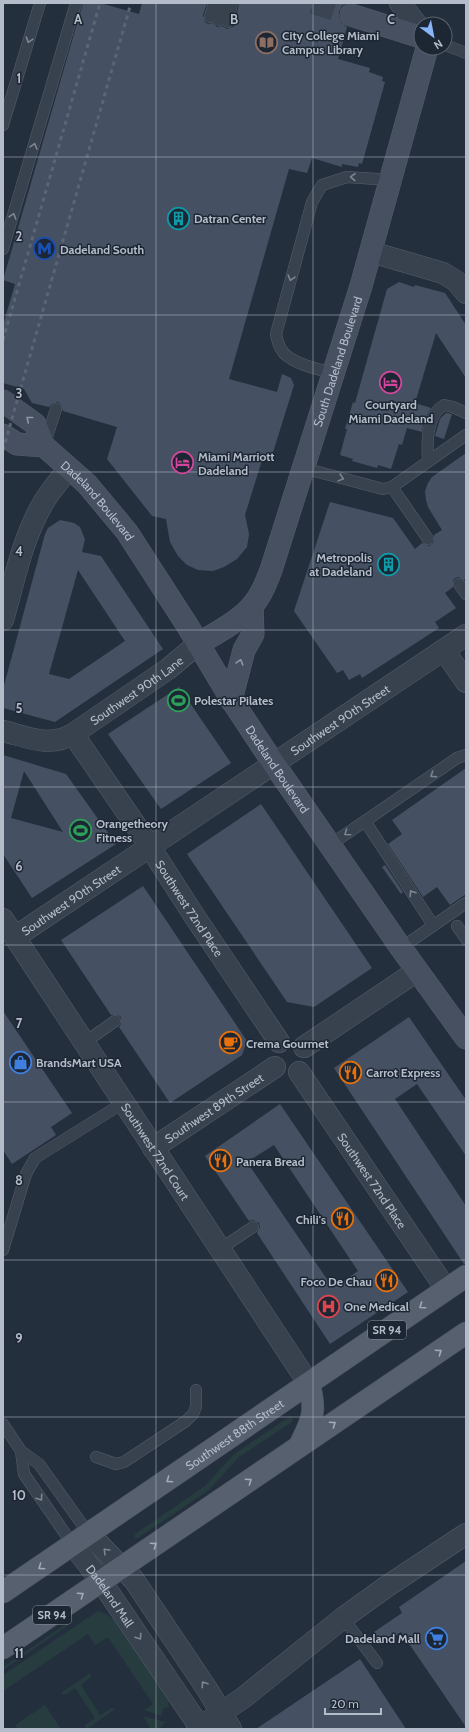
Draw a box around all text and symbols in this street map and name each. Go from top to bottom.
text: A [74,11,83,27]
text: B [230,11,238,27]
text: C [387,11,395,27]
north arrow [413,16,453,56]
place label: City College Miami Campus Library [282,28,379,57]
library icon: City College Miami Campus Library [253,29,279,55]
text: N [431,36,445,52]
one-way arrow [25,37,34,44]
text: 1 [17,70,21,86]
one-way arrow [29,143,38,150]
one-way arrow [349,173,356,182]
building icon: Datran Center [165,205,191,231]
place label: Datran Center [194,211,266,226]
one-way arrow [8,213,17,220]
text: 2 [16,228,23,244]
metro station icon: Dadeland South [31,236,57,262]
place label: Dadeland South [60,242,144,257]
one-way arrow [287,274,296,281]
street label: South Dadeland Boulevard [309,294,365,429]
hotel icon: Courtyard Miami Dadeland [378,370,404,396]
text: 3 [15,385,23,401]
place label: Courtyard Miami Dadeland [349,397,434,426]
one-way arrow [27,416,34,423]
place label: Miami Marriott Dadeland [198,449,274,478]
hotel icon: Miami Marriott Dadeland [170,450,196,476]
street label: Dadeland Boulevard [58,457,138,543]
one-way arrow [337,473,344,482]
text: 4 [15,543,23,559]
place label: Metropolis at Dadeland [309,550,372,579]
building icon: Metropolis at Dadeland [375,551,401,577]
street label: Southwest 90th Lane [87,652,186,728]
one-way arrow [235,659,244,666]
street label: Southwest 90th Street [287,681,392,758]
sports icon: Polestar Pilates [166,687,192,713]
place label: Polestar Pilates [194,693,273,708]
text: 5 [16,700,23,716]
street label: Dadeland Boulevard [243,722,313,816]
one-way arrow [430,770,437,778]
place label: Orangetheory Fitness [96,816,168,845]
sports icon: Orangetheory Fitness [67,817,93,843]
one-way arrow [345,828,352,835]
street label: Southwest 72nd Place [153,857,227,959]
text: 6 [15,858,23,874]
street label: Southwest 90th Street [18,861,123,938]
one-way arrow [410,890,417,897]
text: 7 [16,1015,23,1031]
cafe icon: Crema Gourmet [217,1030,243,1056]
place label: Crema Gourmet [246,1036,329,1051]
shop icon: BrandsMart USA [7,1049,33,1075]
place label: BrandsMart USA [36,1055,122,1070]
restaurant icon: Carrot Express [338,1059,364,1085]
place label: Carrot Express [366,1065,440,1080]
street label: Southwest 89th Street [162,1070,266,1146]
street label: Southwest 72nd Court [118,1100,193,1203]
street label: Southwest 72nd Place [335,1130,410,1231]
restaurant icon: Panera Bread [207,1148,233,1174]
place label: Panera Bread [236,1154,305,1169]
text: 8 [15,1172,23,1188]
restaurant icon: Chili's [329,1206,355,1232]
place label: Chili's [296,1212,326,1227]
restaurant icon: Foco De Chau [374,1268,400,1294]
place label: Foco De Chau [300,1274,372,1289]
hospital icon: One Medical [315,1293,341,1319]
place label: One Medical [344,1299,409,1314]
one-way arrow [420,1301,427,1308]
road number: SR 94 [368,1321,406,1339]
text: 9 [15,1330,23,1346]
one-way arrow [434,1350,441,1357]
street label: Southwest 88th Street [182,1395,286,1473]
one-way arrow [328,1422,335,1429]
one-way arrow [166,1475,173,1483]
one-way arrow [245,1478,252,1486]
text: 10 [12,1487,26,1503]
one-way arrow [36,1494,43,1501]
one-way arrow [150,1543,157,1550]
one-way arrow [103,1548,111,1556]
street label: Dadeland Mall [83,1561,137,1630]
one-way arrow [38,1562,45,1569]
one-way arrow [77,1593,84,1600]
road number: SR 94 [33,1606,71,1624]
supermarket icon: Dadeland Mall [423,1625,449,1651]
place label: Dadeland Mall [345,1631,420,1646]
one-way arrow [134,1632,141,1639]
text: 11 [14,1645,24,1661]
one-way arrow [201,1681,209,1688]
scale bar [325,1690,381,1716]
text: 20 m [331,1696,359,1711]

